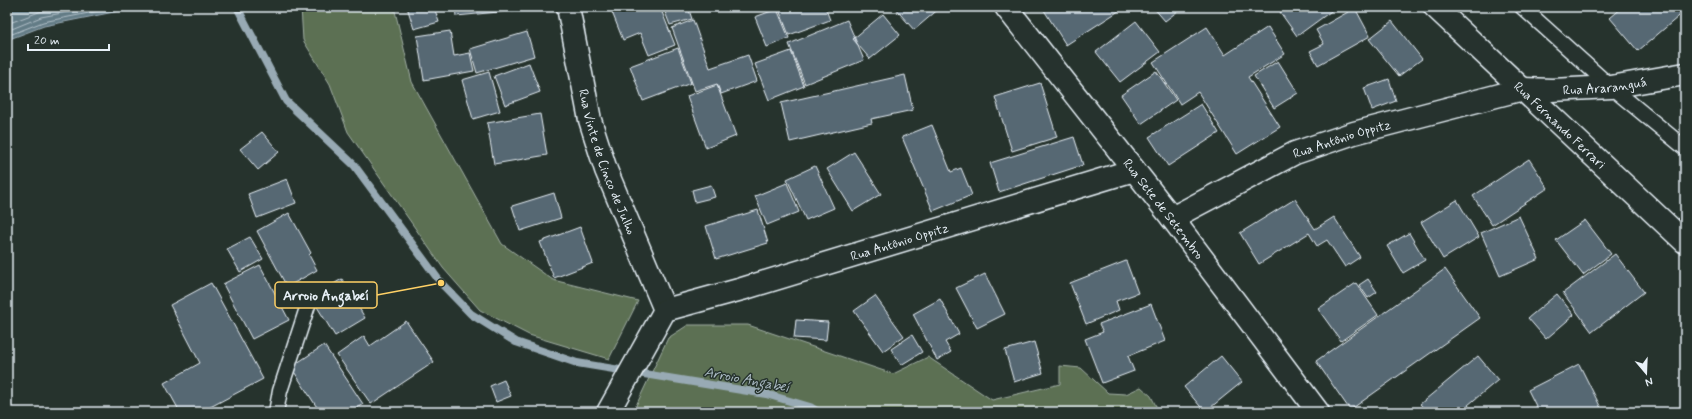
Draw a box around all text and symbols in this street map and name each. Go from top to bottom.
scale bar [28,26,109,52]
text: 20 m [34,33,60,49]
street label: Rua Araranguá [1562,74,1648,99]
street label: Rua Fernando Ferrari [1510,79,1609,173]
street label: Rua Vinte de Cinco de Julho [574,88,639,238]
street label: Rua Antônio Oppitz [1291,117,1393,163]
street label: Rua Sete de Setembro [1119,156,1207,263]
street label: Rua Antônio Oppitz [849,220,951,266]
callout: Arroio Angabeí [275,282,377,308]
text: Arroio Angabeí [283,287,369,308]
north arrow [1626,353,1666,393]
water label: Arroio Angabeí [702,363,793,399]
text: N [1643,374,1655,389]

